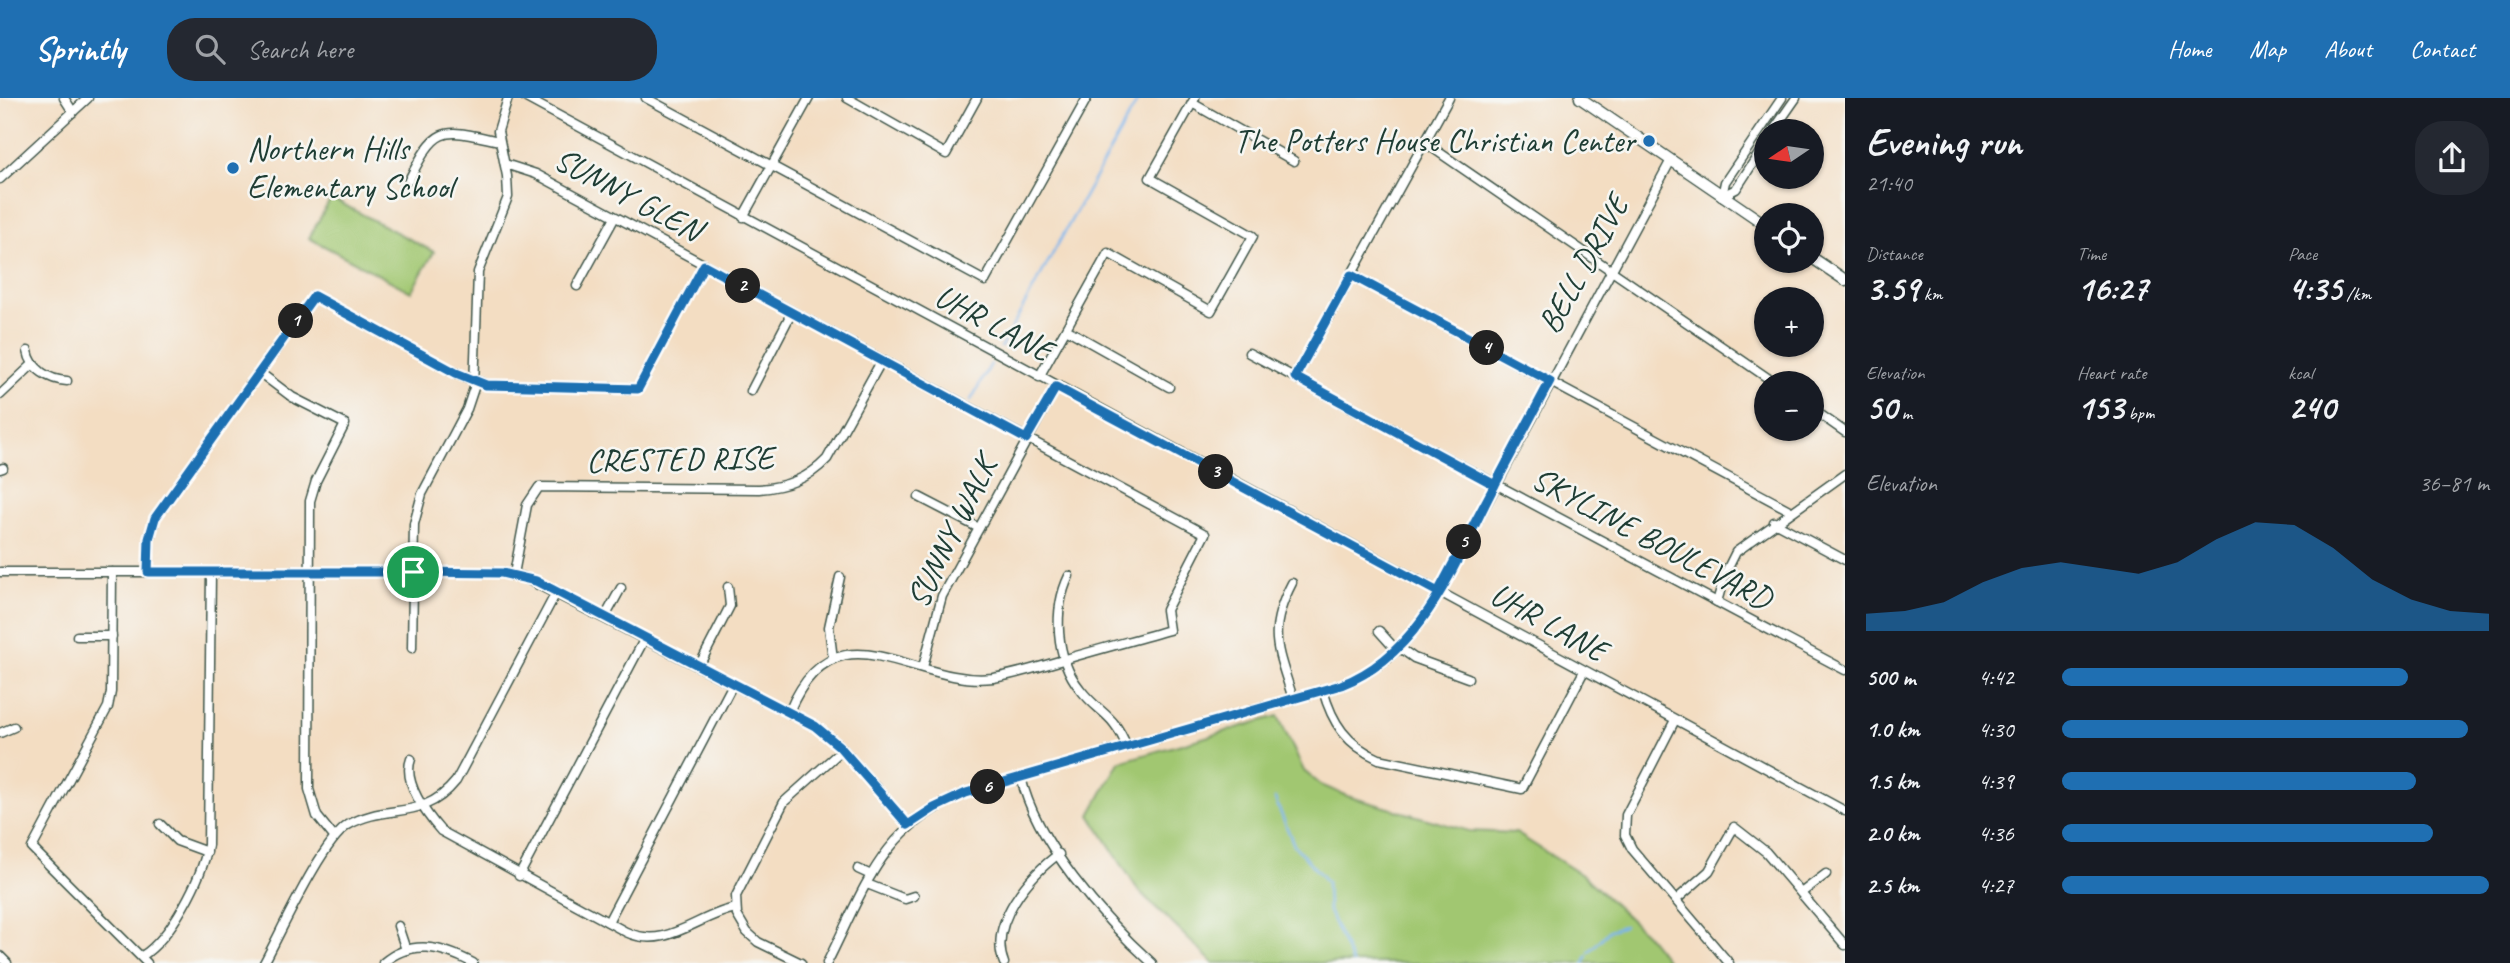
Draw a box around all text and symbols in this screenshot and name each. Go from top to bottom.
search box [167,18,657,81]
text: Sprintly [35,28,125,70]
icon: search [191,30,229,68]
text: Search here [247,33,353,66]
text: Home [2168,34,2211,64]
text: Map [2249,34,2286,64]
text: About [2324,34,2372,64]
text: Contact [2410,34,2475,64]
north arrow [1754,119,1824,189]
map controls [1754,119,1824,441]
text: Evening run [1866,119,2022,166]
place label: The Potters House Christian Center [1234,120,1637,162]
button: share [2415,121,2489,195]
place label: Northern Hills Elementary School [247,128,458,208]
marker: The Potters House Christian Center [1641,133,1657,149]
street label: SUNNY GLEN [547,138,713,253]
marker: Northern Hills Elementary School [225,160,241,176]
text: 21:40 [1866,169,1912,198]
street label: BELL DRIVE [1528,184,1640,340]
button: locate [1754,203,1824,273]
text: Distance [1866,242,1923,266]
text: Time [2077,242,2106,266]
text: Pace [2288,242,2317,266]
text: 3.59 [1866,266,1919,311]
text: 16:27 [2077,266,2148,311]
text: 4:35 [2288,266,2342,311]
pin: 2 [726,268,760,304]
text: 2 [738,273,747,297]
street label: UHR LANE [928,275,1064,373]
text: km [1919,282,1942,306]
text: /km [2342,282,2371,306]
button: + [1754,287,1824,357]
pin: 1 [278,304,314,339]
text: 1 [291,308,300,332]
pin: 4 [1470,330,1504,366]
text: 4 [1482,335,1491,359]
text: Elevation [1866,361,1924,385]
text: Heart rate [2077,361,2146,385]
text: kcal [2288,361,2313,385]
button: − [1754,371,1824,441]
text: 50 [1866,385,1897,430]
text: 153 [2077,385,2124,430]
text: 240 [2288,385,2335,430]
text: m [1897,401,1912,425]
text: bpm [2124,401,2154,425]
street label: CRESTED RISE [586,436,779,482]
street label: SUNNY WALK [896,444,1008,614]
pin: 3 [1198,454,1234,490]
street label: SKYLINE BOULEVARD [1525,457,1782,620]
text: 3 [1211,459,1220,483]
text: Elevation [1866,469,1937,498]
text: 36–81 m [2419,469,2489,498]
pin: 5 [1446,524,1482,560]
text: 5 [1459,529,1468,553]
pin [383,542,443,602]
icon: arrive [394,553,432,591]
street label: UHR LANE [1483,573,1618,673]
text: 500 m [1866,663,1915,692]
text: 4:42 [1978,663,2014,692]
text: 1.0 km [1866,715,1920,744]
text: 4:30 [1978,715,2014,744]
text: 1.5 km [1866,767,1919,796]
text: 4:39 [1978,767,2014,796]
pin: 6 [970,770,1006,804]
text: 6 [983,774,992,798]
text: 2.0 km [1866,819,1920,848]
text: 4:36 [1978,819,2014,848]
text: 2.5 km [1866,871,1919,900]
text: 4:27 [1978,871,2014,900]

